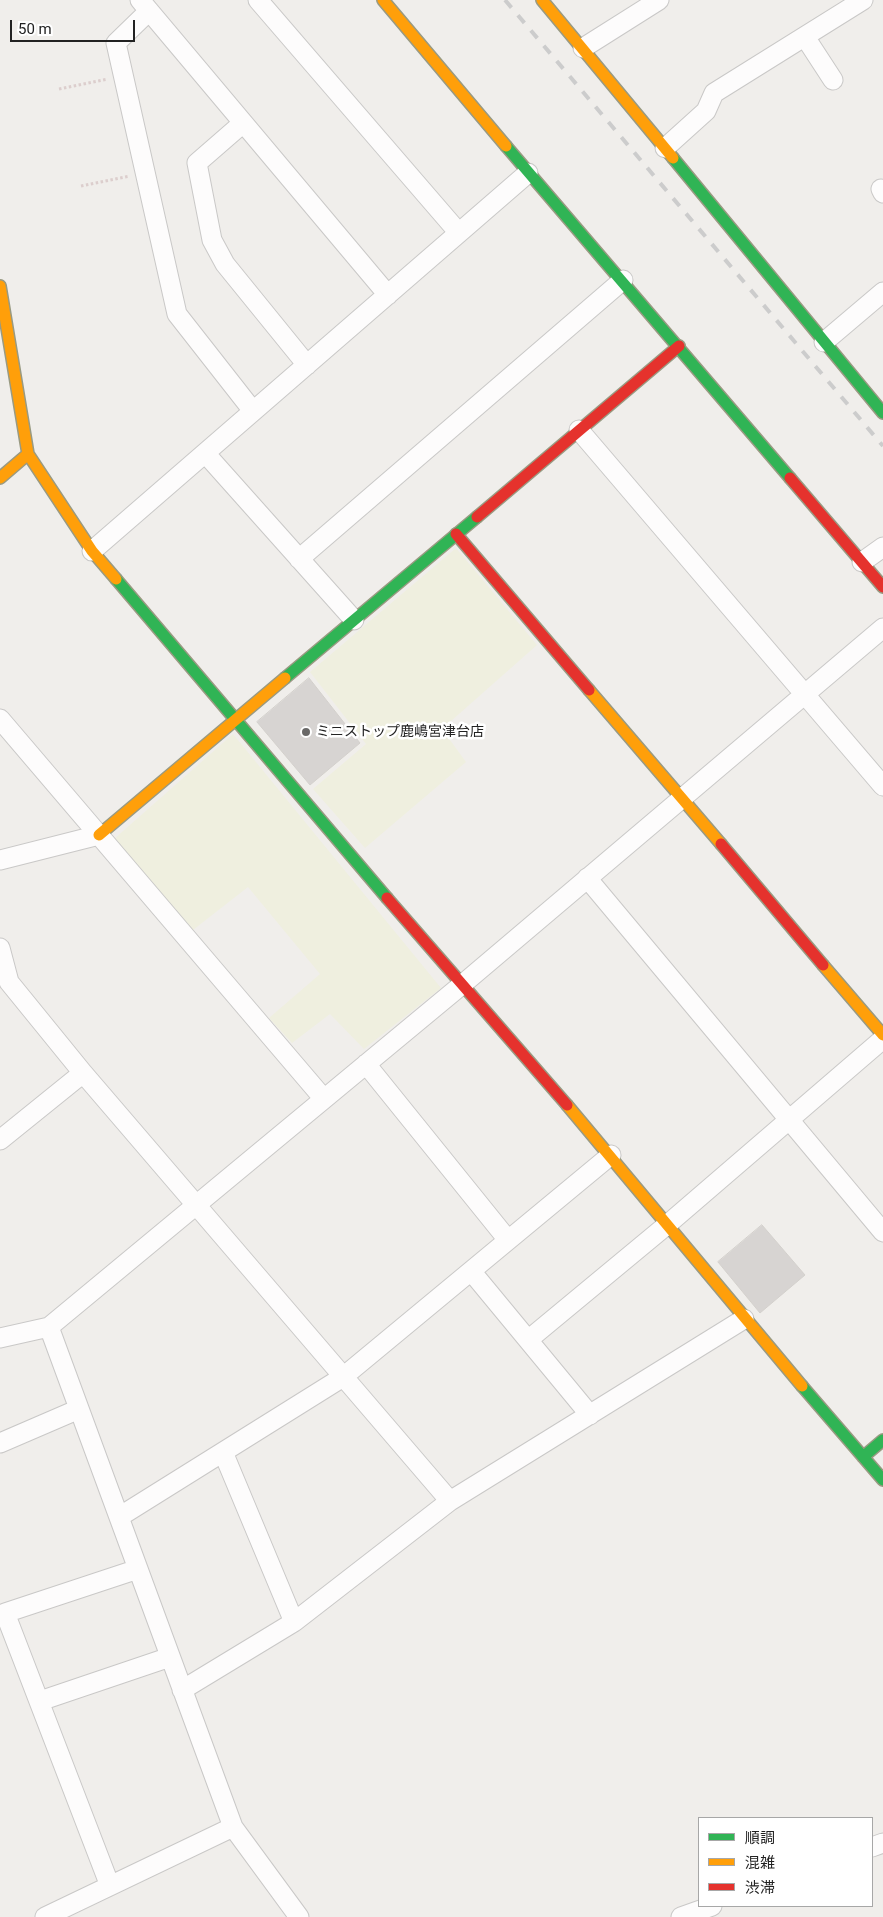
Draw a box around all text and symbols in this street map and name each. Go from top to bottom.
scale bar [12,10,138,42]
text: 50 m [18,20,52,38]
place label: ミニストップ鹿嶋宮津台店 [316,724,484,740]
marker: ミニストップ鹿嶋宮津台店 [300,726,312,738]
legend [698,1817,873,1907]
text: 順調 [745,1829,775,1847]
text: 混雑 [745,1854,775,1872]
text: 渋滞 [745,1879,775,1897]

